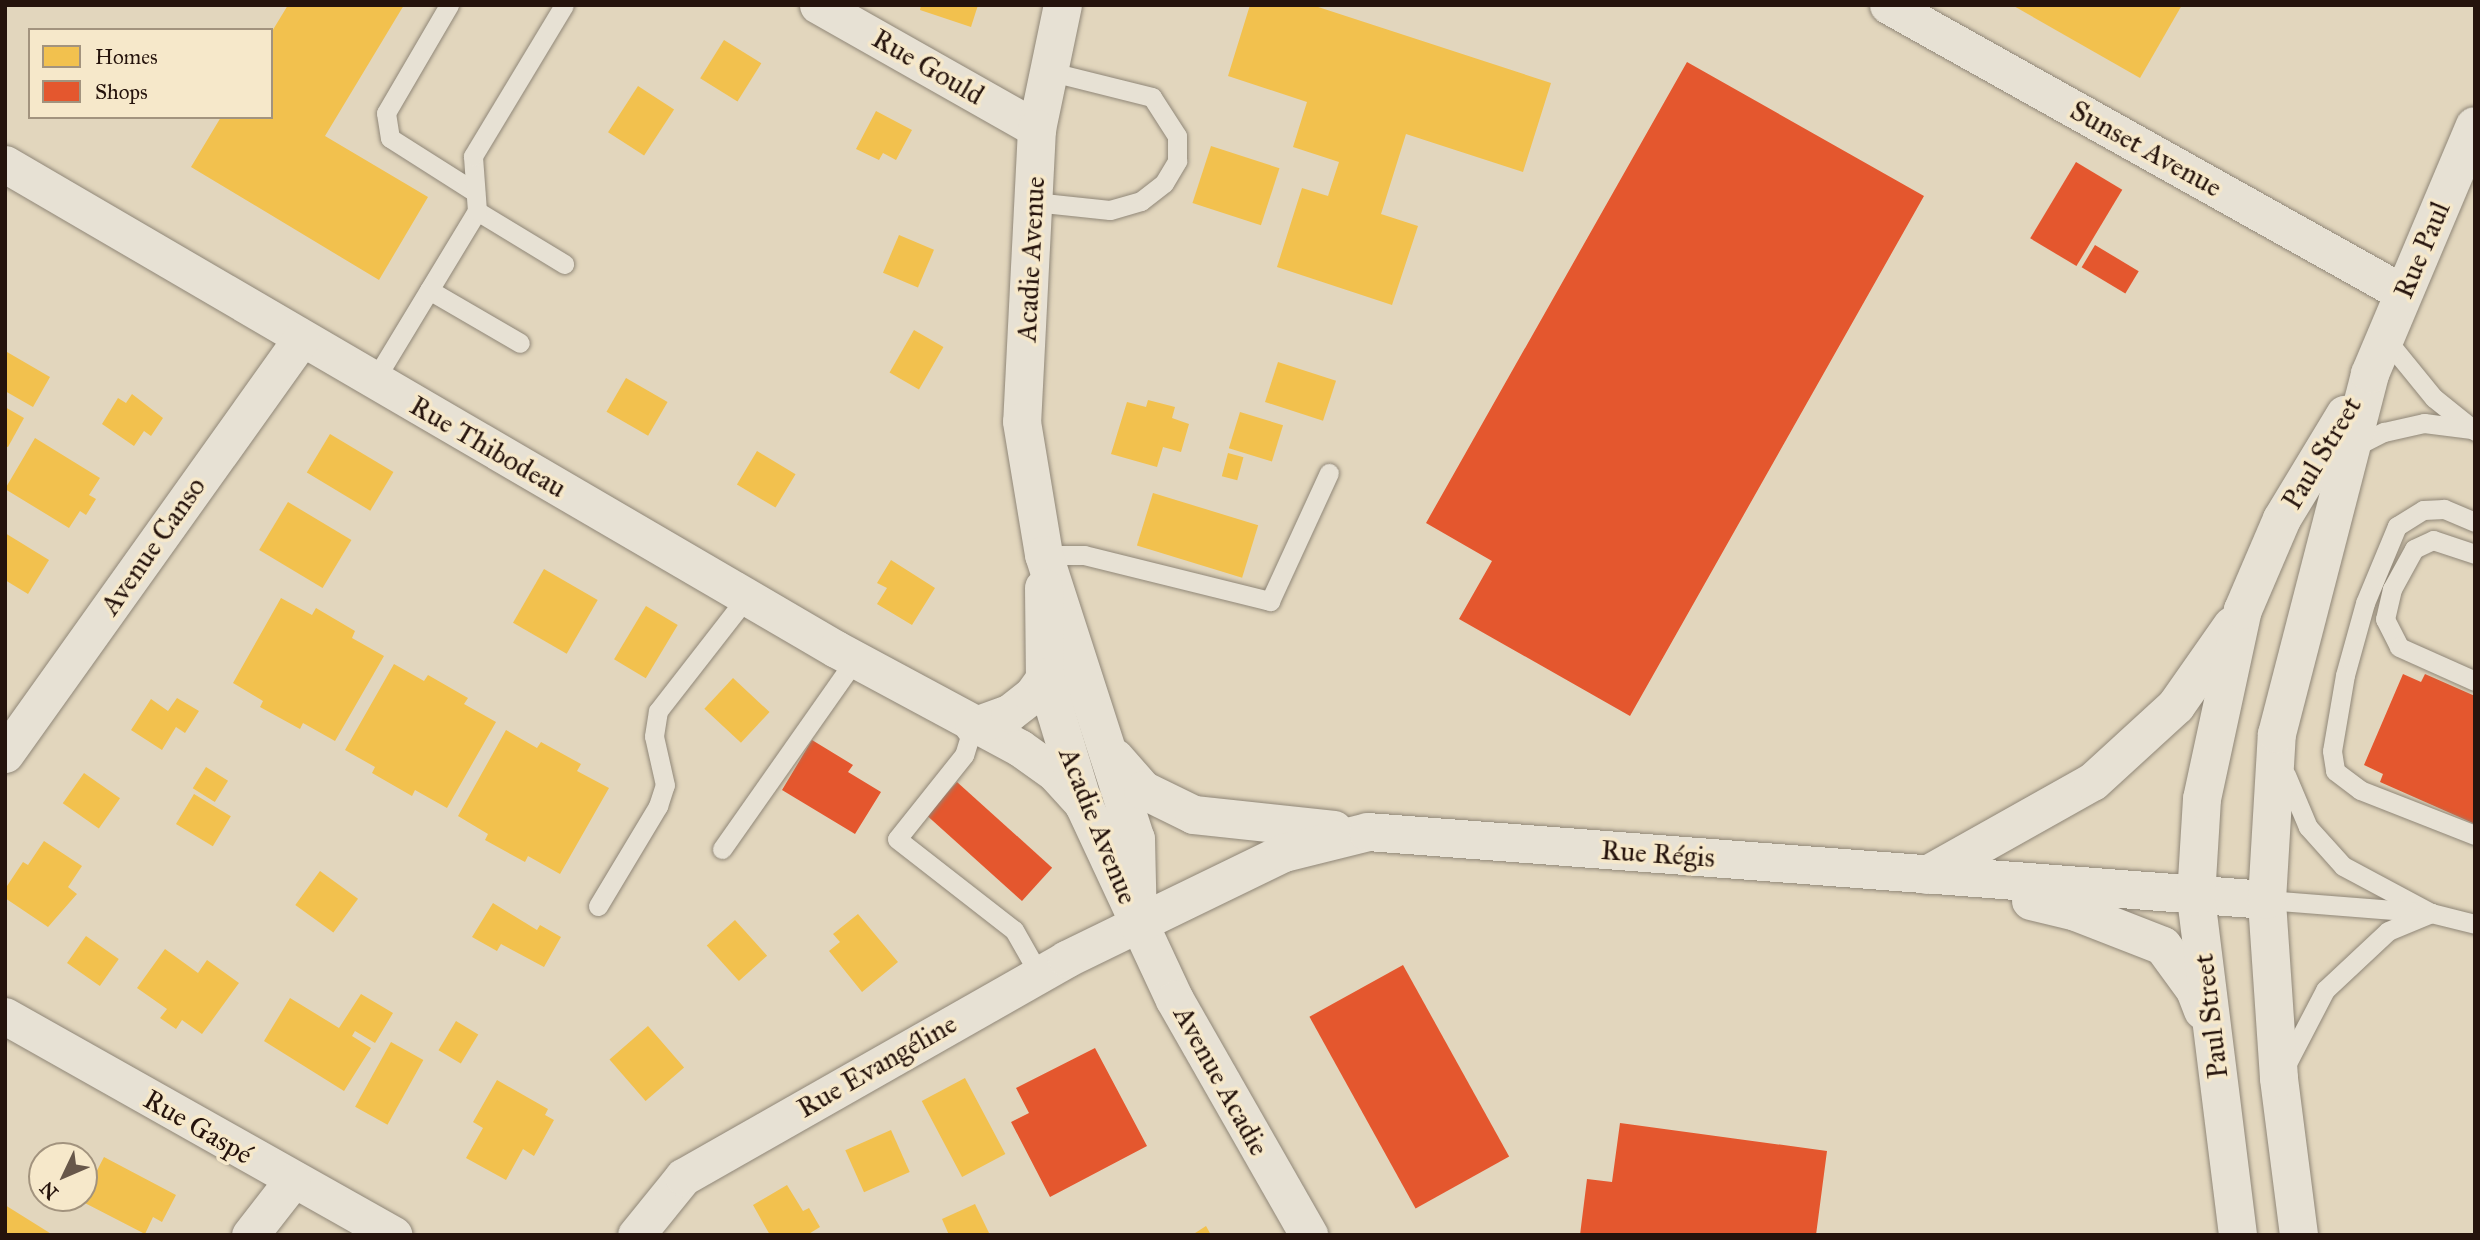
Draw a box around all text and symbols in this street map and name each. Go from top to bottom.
street label: Rue Gould [866,22,990,112]
legend [28,28,273,119]
text: Homes [95,44,158,70]
text: Shops [95,79,148,105]
street label: Sunset Avenue [2064,94,2228,204]
street label: Acadie Avenue [1010,175,1052,343]
street label: Rue Paul [2387,197,2457,303]
street label: Rue Thibodeau [404,389,572,505]
street label: Paul Street [2275,391,2369,515]
street label: Avenue Canso [93,471,213,621]
street label: Acadie Avenue [1051,743,1145,909]
street label: Rue Régis [1600,833,1716,875]
street label: Paul Street [2187,952,2235,1080]
street label: Avenue Acadie [1166,1000,1276,1162]
street label: Rue Evangéline [791,1007,963,1125]
street label: Rue Gaspé [138,1082,258,1172]
north arrow [28,1142,98,1212]
text: N [35,1177,63,1204]

